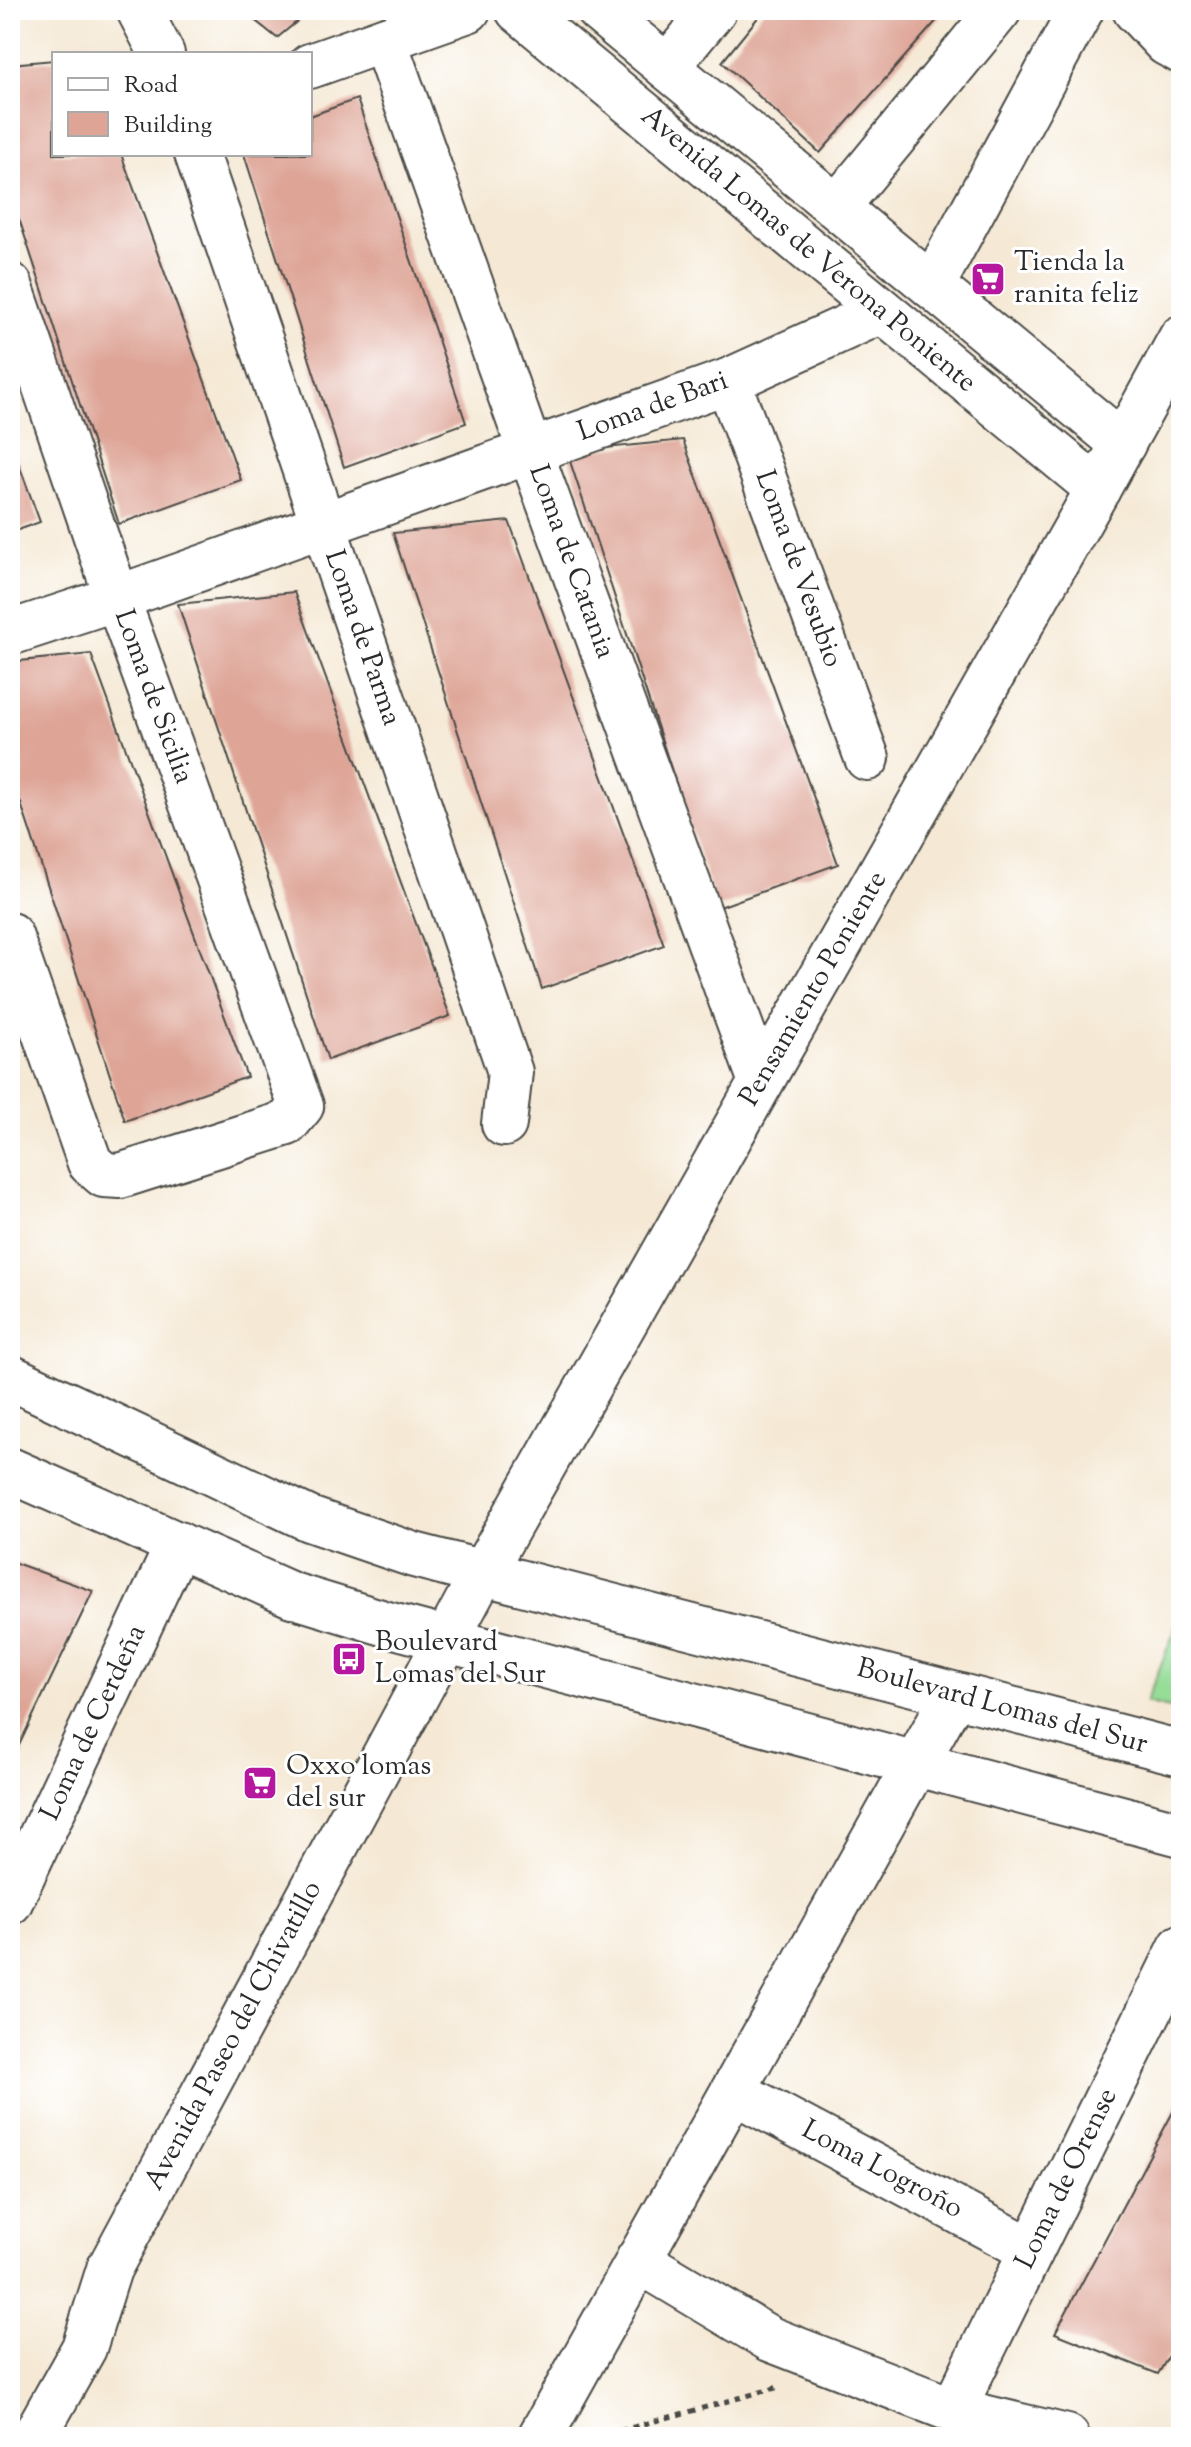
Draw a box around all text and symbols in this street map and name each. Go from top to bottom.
legend [52,52,312,156]
text: Road [124,69,178,103]
street label: Avenida Lomas de Verona Poniente [631,97,985,403]
text: Building [124,109,213,143]
place label: Tienda la ranita feliz [1014,243,1139,315]
supermarket icon: Tienda la ranita feliz [969,260,1007,298]
street label: Loma de Bari [572,361,734,453]
street label: Loma de Catania [517,460,625,665]
street label: Loma de Vesubio [744,465,852,673]
street label: Loma de Parma [313,545,411,731]
street label: Loma de Sicilia [103,604,203,790]
street label: Pensamiento Poniente [730,864,898,1114]
street label: Loma de Cerdeña [31,1618,157,1828]
place label: Boulevard Lomas del Sur [375,1623,546,1695]
bus stop icon: Boulevard Lomas del Sur [330,1640,368,1678]
street label: Boulevard Lomas del Sur [852,1649,1152,1765]
place label: Oxxo lomas del sur [286,1747,431,1819]
supermarket icon: Oxxo lomas del sur [241,1764,279,1802]
street label: Avenida Paseo del Chivatillo [135,1874,333,2198]
street label: Loma de Orense [1006,2082,1128,2276]
street label: Loma Logroño [794,2111,970,2229]

